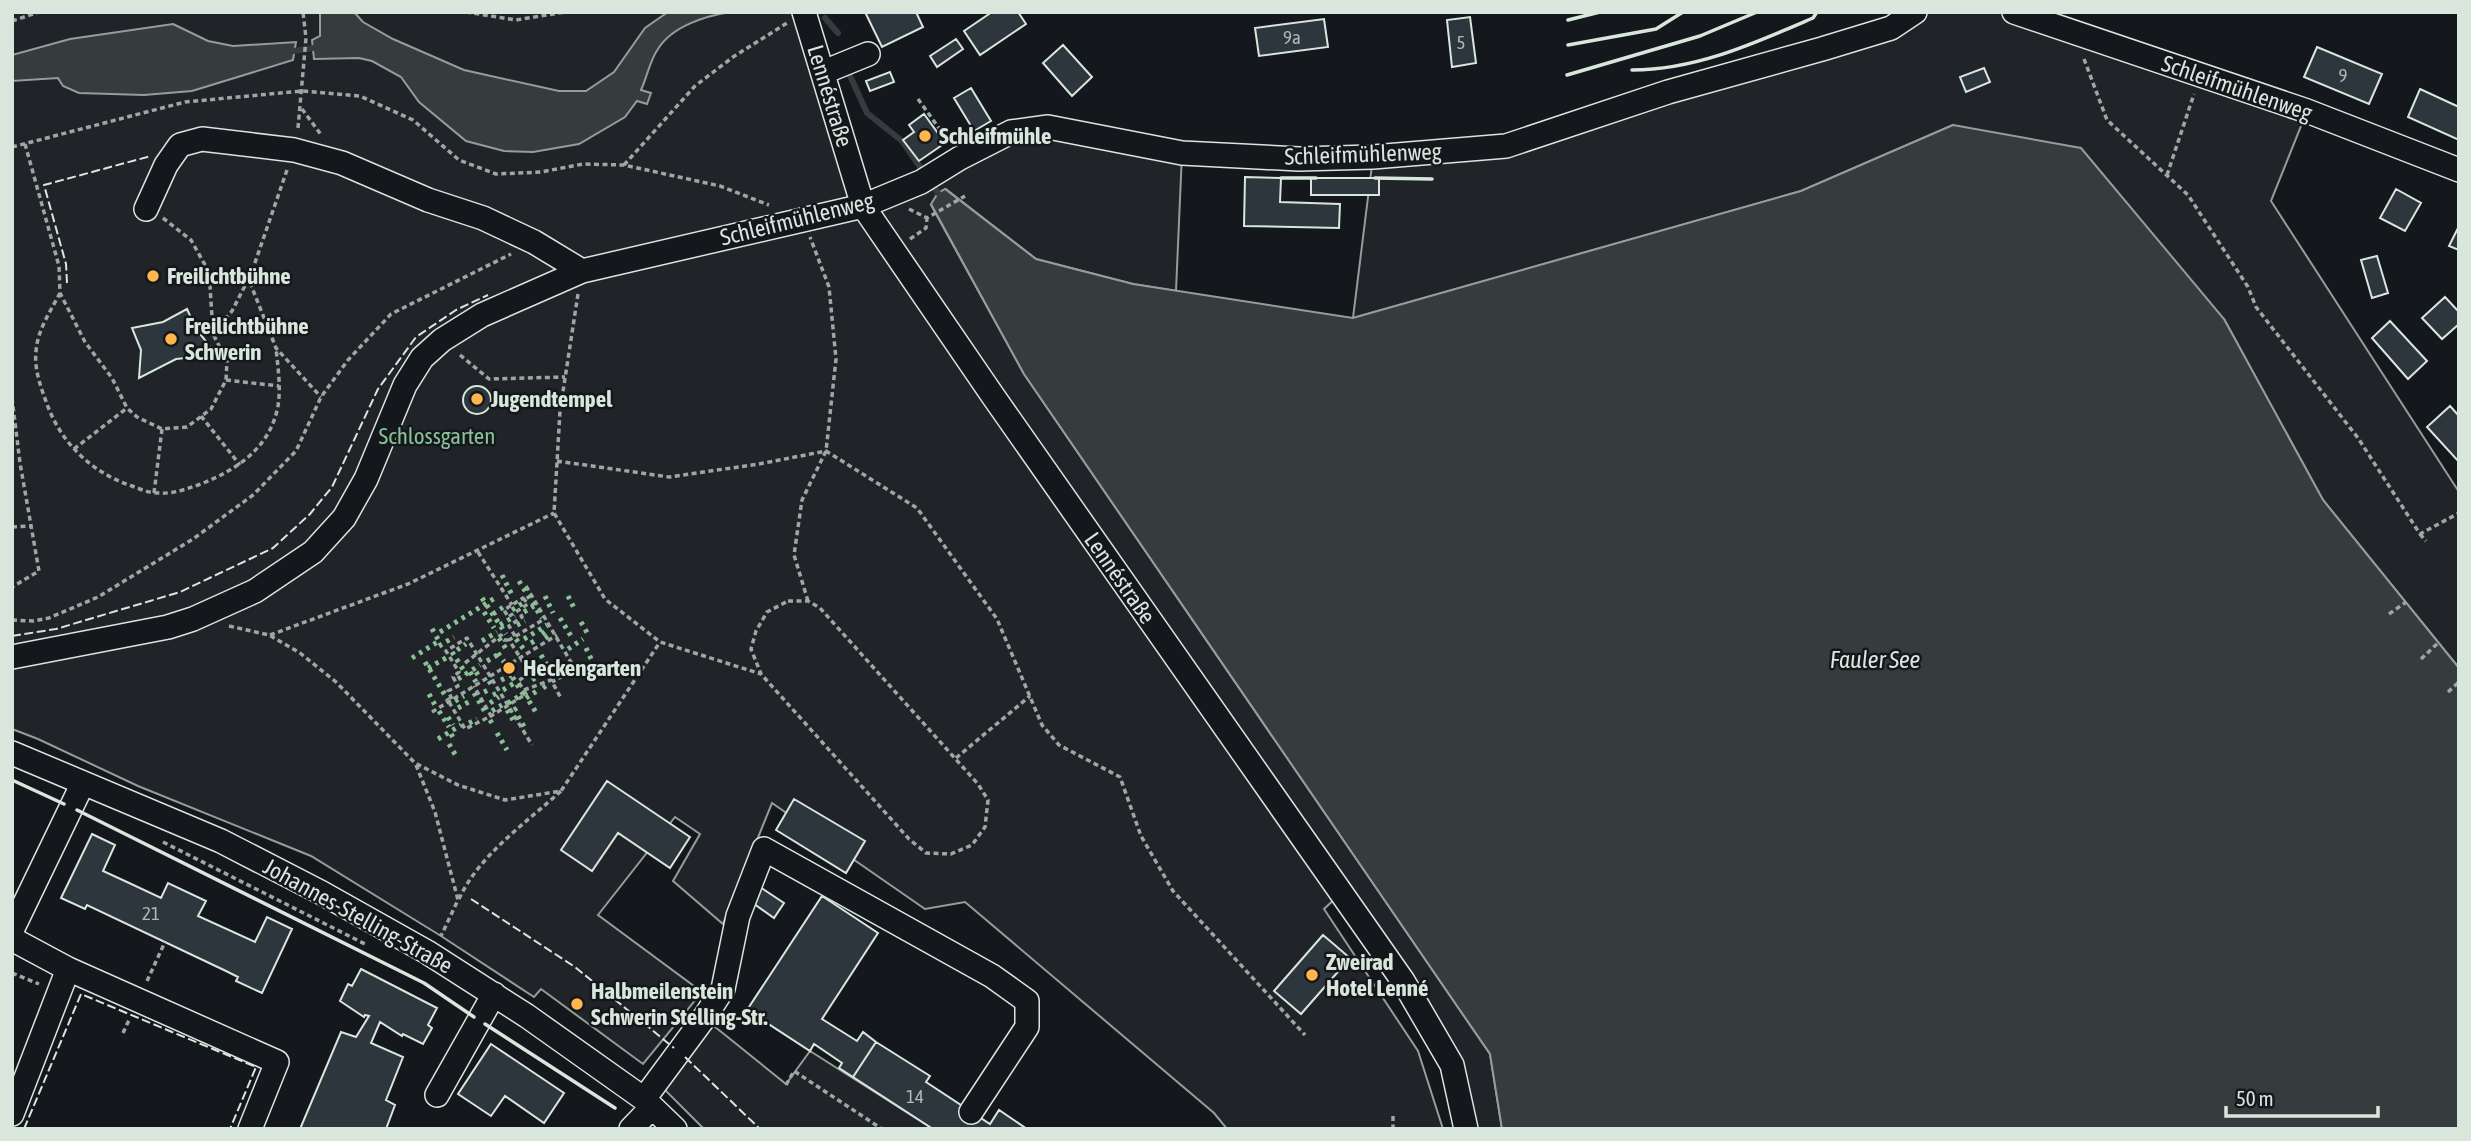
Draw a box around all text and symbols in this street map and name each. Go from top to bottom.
house number: 9a [1283,26,1301,48]
house number: 5 [1457,31,1465,53]
street label: Lennéstraße [802,42,858,150]
street label: Schleifmühlenweg [2158,50,2316,126]
house number: 9 [2339,64,2348,86]
place label: Schleifmühle [939,123,1051,149]
marker: Schleifmühle [917,128,933,144]
street label: Schleifmühlenweg [1284,138,1442,170]
street label: Schleifmühlenweg [717,187,877,251]
place label: Freilichtbühne [167,263,291,289]
marker: Freilichtbühne [145,268,161,284]
place label: Freilichtbühne Schwerin [185,313,309,365]
marker: Freilichtbühne Schwerin [163,331,179,347]
place label: Jugendtempel [490,386,613,412]
marker: Jugendtempel [469,391,485,407]
park label: Schlossgarten [379,423,495,449]
street label: Lennéstraße [1079,527,1161,629]
water label: Fauler See [1830,646,1920,673]
place label: Heckengarten [523,655,641,681]
marker: Heckengarten [501,660,517,676]
street label: Johannes-Stelling-Straße [259,853,457,979]
house number: 21 [142,902,160,924]
place label: Zweirad Hotel Lenné [1326,949,1428,1001]
marker: Zweirad Hotel Lenné [1304,967,1320,983]
place label: Halbmeilenstein Schwerin Stelling-Str. [591,978,768,1030]
marker: Halbmeilenstein Schwerin Stelling-Str. [569,996,585,1012]
scale bar [2226,1074,2378,1118]
house number: 14 [906,1085,924,1107]
text: 50 m [2236,1086,2274,1110]

